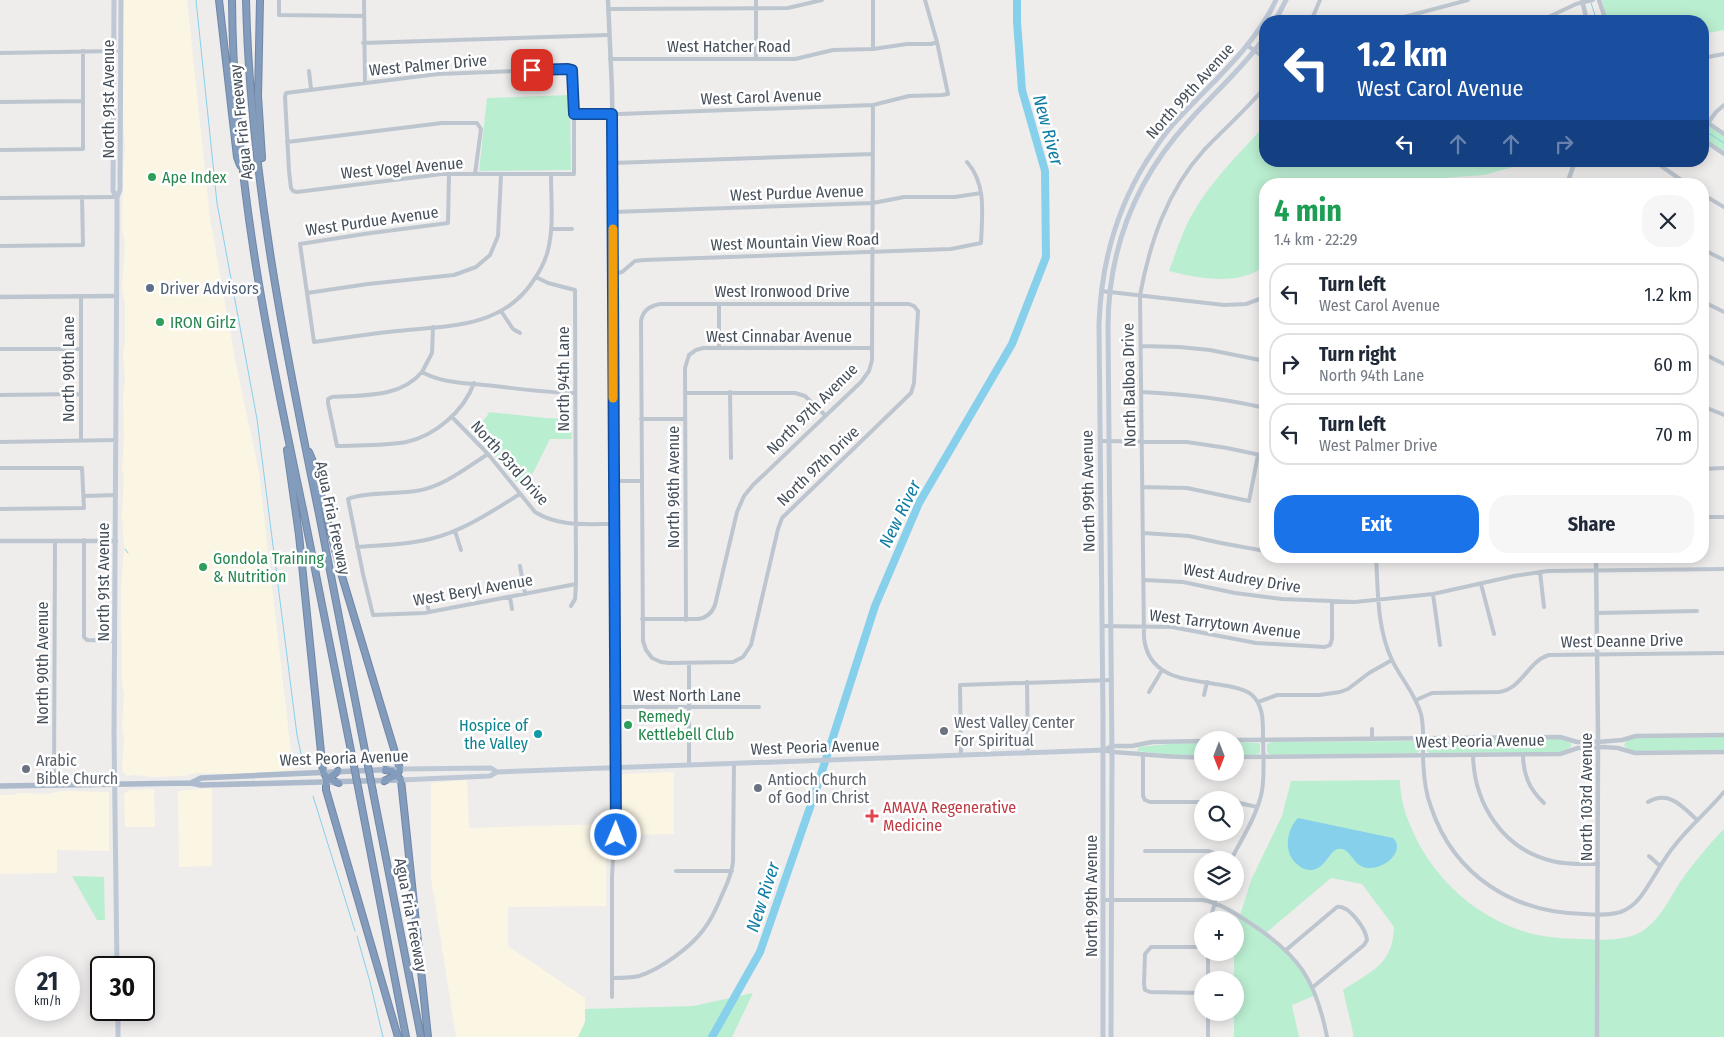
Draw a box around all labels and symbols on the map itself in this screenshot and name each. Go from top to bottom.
street label: West Hatcher Road [667,37,791,56]
street label: North 99th Avenue [1142,39,1238,143]
street label: North 91st Avenue [99,40,118,158]
pin [511,49,553,91]
street label: West Palmer Drive [368,50,488,80]
street label: Agua Fria Freeway [225,63,257,181]
street label: West Carol Avenue [700,85,822,109]
water label: New River [1028,92,1068,168]
street label: West Vogel Avenue [340,153,464,183]
place label: Ape Index [162,168,227,187]
marker: Ape Index [146,171,158,183]
street label: West Purdue Avenue [730,181,864,205]
street label: West Purdue Avenue [304,202,440,240]
street label: West Mountain View Road [710,230,880,254]
place label: Driver Advisors [160,279,259,298]
marker: Driver Advisors [144,282,156,294]
street label: West Ironwood Drive [714,282,850,301]
place label: IRON Girlz [170,313,236,332]
street label: North 90th Lane [59,316,78,422]
marker: IRON Girlz [154,316,166,328]
street label: North Balboa Drive [1118,323,1140,447]
street label: North 94th Lane [554,326,573,432]
street label: West Cinnabar Avenue [706,327,852,346]
street label: North 97th Avenue [763,360,861,458]
street label: North 93rd Drive [467,417,553,509]
street label: North 97th Drive [773,422,863,510]
street label: North 96th Avenue [664,426,683,548]
street label: North 99th Avenue [1077,430,1099,552]
street label: Agua Fria Freeway [312,459,355,577]
water label: New River [874,476,926,551]
street label: North 91st Avenue [94,523,113,641]
place label: Gondola Training & Nutrition [213,549,325,586]
street label: West Audrey Drive [1182,559,1302,597]
marker: Gondola Training & Nutrition [197,561,209,573]
street label: West Beryl Avenue [412,570,534,610]
street label: North 90th Avenue [33,602,52,724]
street label: West Tarrytown Avenue [1148,605,1302,643]
street label: West Deanne Drive [1560,630,1684,652]
street label: West North Lane [633,686,741,705]
place label: Remedy Kettlebell Club [638,707,734,744]
place label: West Valley Center For Spiritual [954,713,1075,750]
place label: Hospice of the Valley [459,716,529,753]
marker: Remedy Kettlebell Club [622,719,634,731]
marker: West Valley Center For Spiritual [938,725,950,737]
marker: Hospice of the Valley [532,728,544,740]
street label: West Peoria Avenue [1415,730,1545,752]
north arrow [1194,731,1244,781]
street label: North 103rd Avenue [1577,733,1596,861]
street label: West Peoria Avenue [750,735,880,759]
street label: West Peoria Avenue [279,746,409,770]
place label: Arabic Bible Church [36,751,118,788]
marker: Arabic Bible Church [20,763,32,775]
place label: Antioch Church of God in Christ [768,770,870,807]
marker: Antioch Church of God in Christ [752,782,764,794]
place label: AMAVA Regenerative Medicine [883,798,1016,835]
position arrow [589,808,641,860]
marker: AMAVA Regenerative Medicine [865,809,879,823]
street label: North 99th Avenue [1082,835,1101,957]
street label: Agua Fria Freeway [391,856,432,974]
water label: New River [741,859,785,935]
speed limit sign: 30 [90,956,155,1021]

